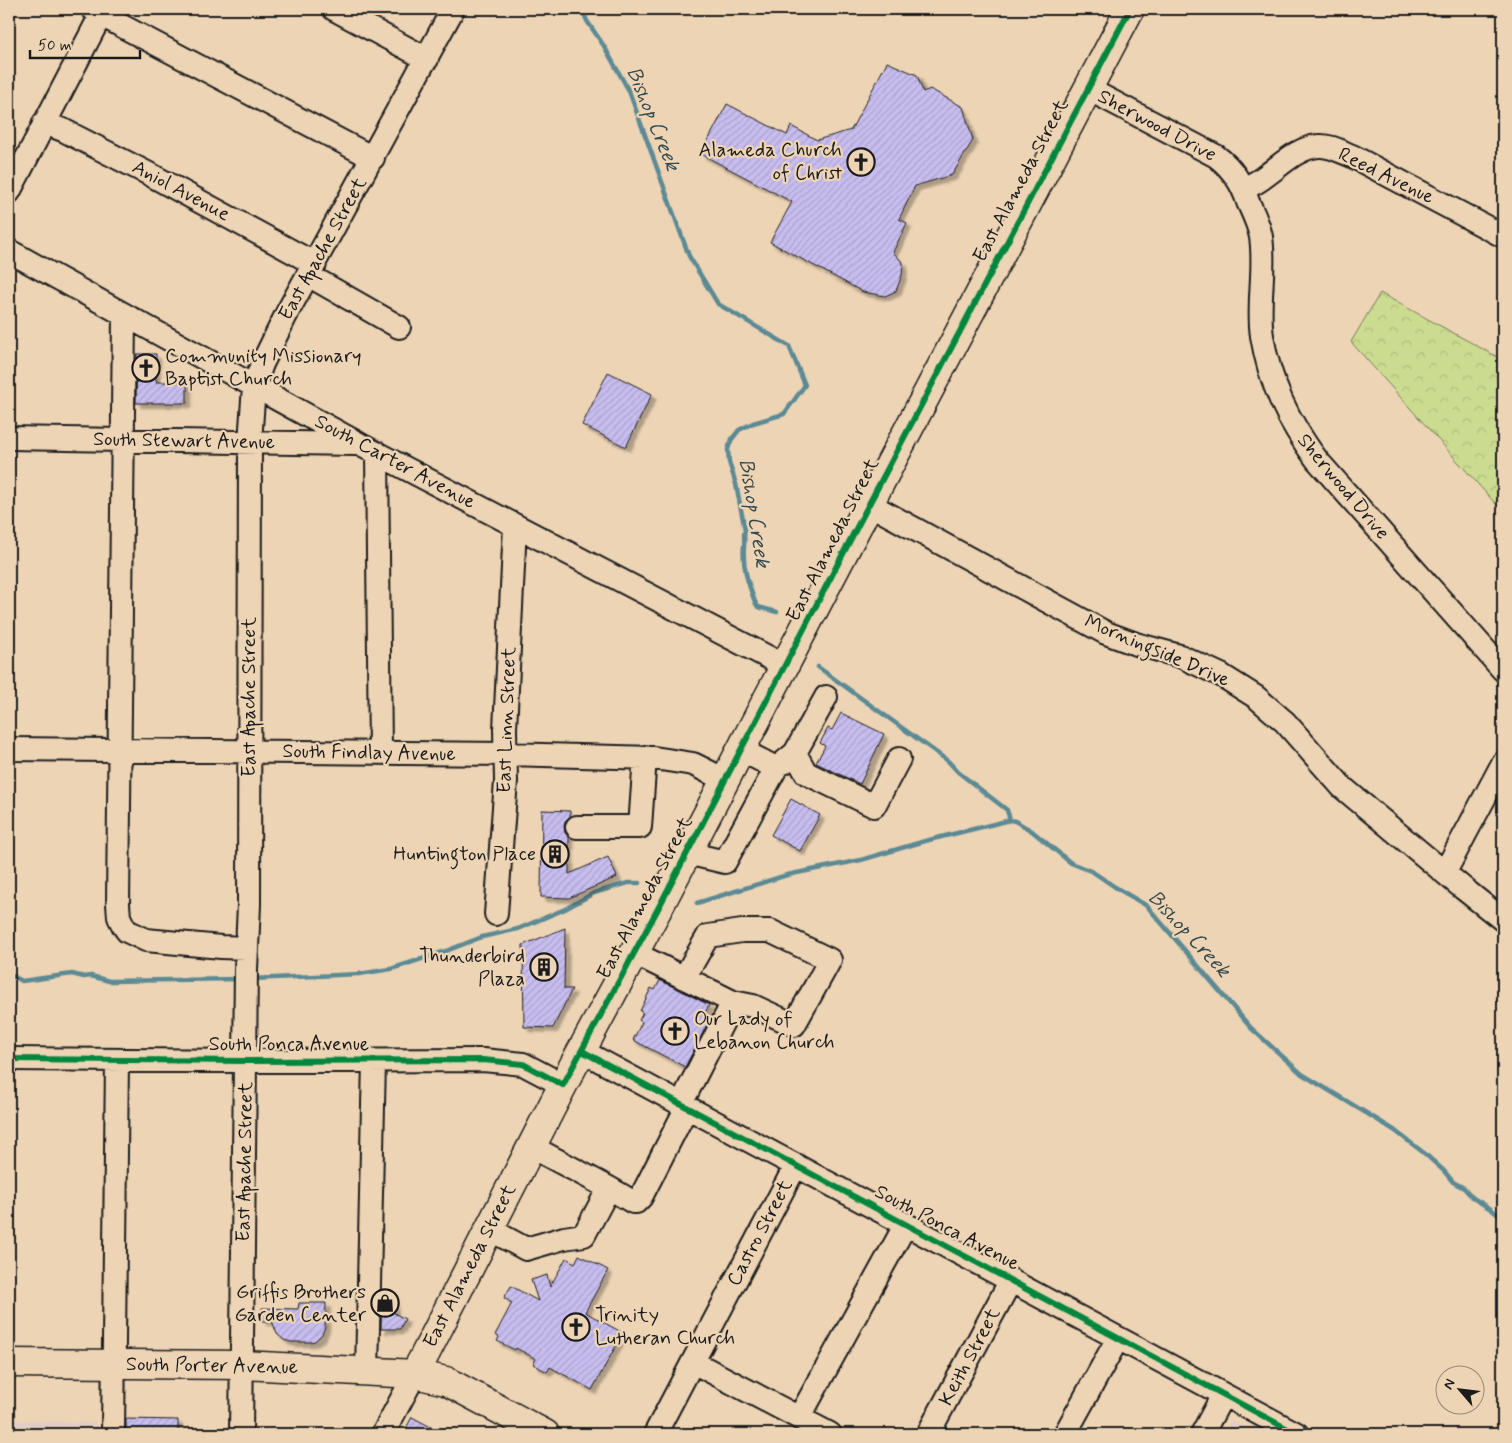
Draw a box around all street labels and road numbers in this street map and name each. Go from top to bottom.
street label: Sherwood Drive [1093,83,1221,169]
street label: East Alameda Street [967,95,1075,267]
street label: Reed Avenue [1333,141,1439,211]
street label: Aniol Avenue [127,154,235,228]
street label: East Apache Street [272,172,375,326]
street label: South Carter Avenue [310,408,480,516]
street label: South Stewart Avenue [93,426,275,456]
street label: Sherwood Drive [1291,428,1395,546]
street label: East Alameda Street [780,453,886,626]
street label: Morningside Drive [1079,608,1234,696]
street label: East Apache Street [236,617,264,777]
street label: East Linn Street [491,646,523,794]
street label: South Findlay Avenue [282,738,456,768]
street label: East Alameda Street [591,812,699,984]
street label: South Ponca Avenue [209,1031,369,1058]
street label: East Apache Street [230,1082,261,1242]
street label: Castro Street [721,1175,799,1291]
street label: South Ponca Avenue [870,1178,1024,1278]
street label: East Alameda Street [417,1179,523,1352]
street label: Keith Street [933,1303,1007,1411]
street label: South Porter Avenue [126,1351,298,1381]

